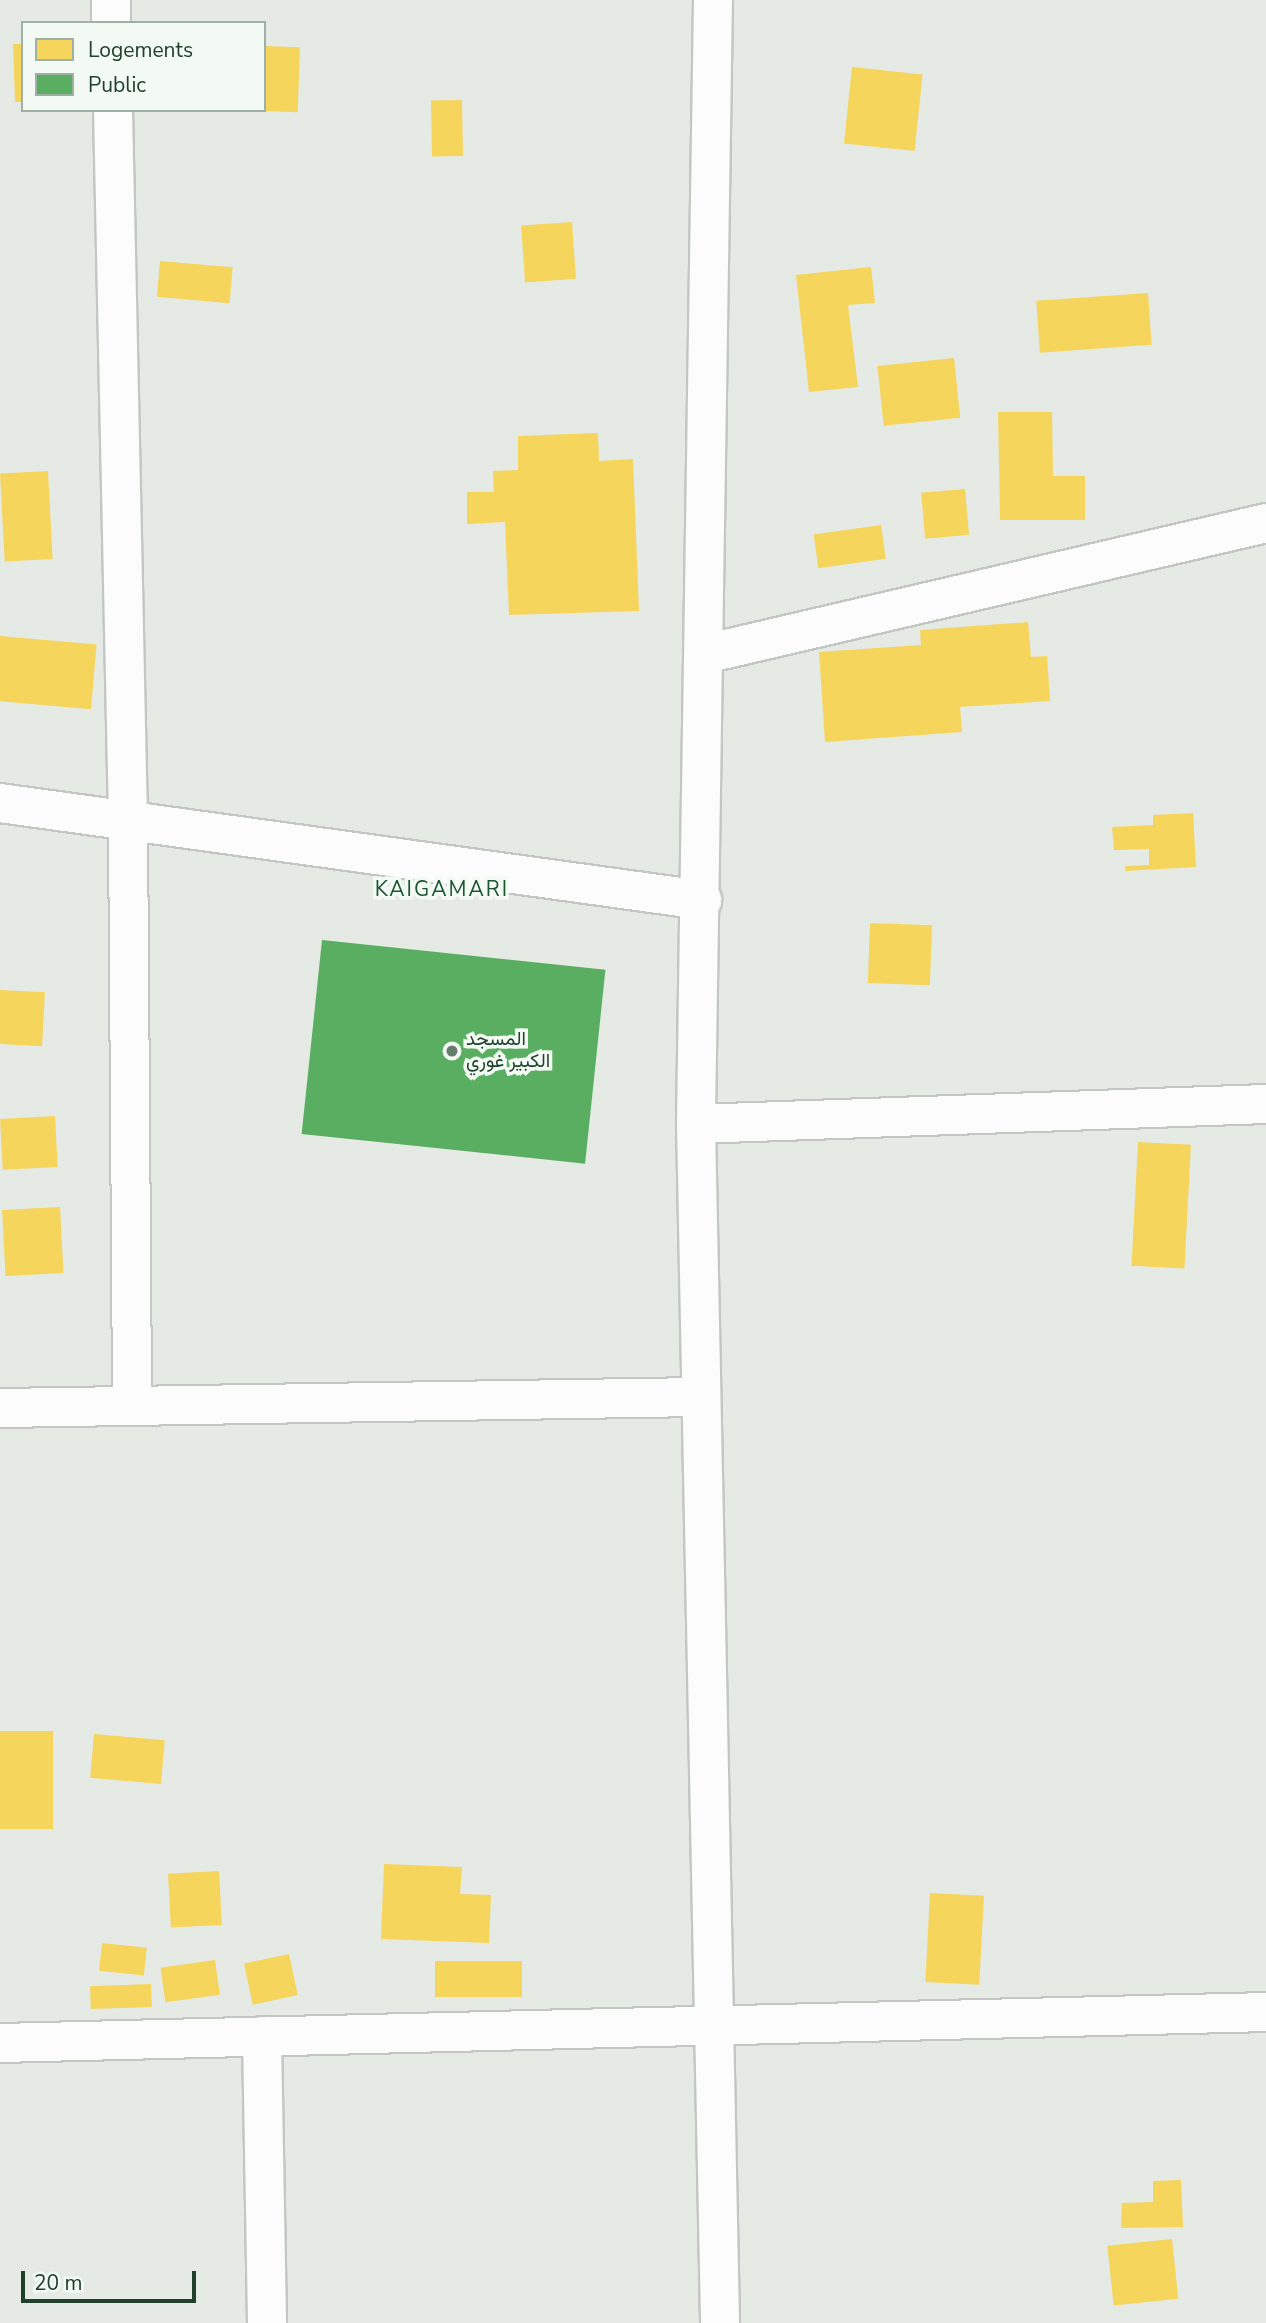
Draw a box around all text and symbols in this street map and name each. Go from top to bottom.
legend [21,21,266,112]
text: Logements [88,36,193,64]
text: Public [88,71,146,99]
district label: KAIGAMARI [376,876,508,902]
place label: المسجد الكبير غوري [466,1029,550,1073]
marker: المسجد الكبير غوري [444,1043,460,1059]
scale bar [24,2256,200,2300]
text: 20 m [34,2269,83,2297]

